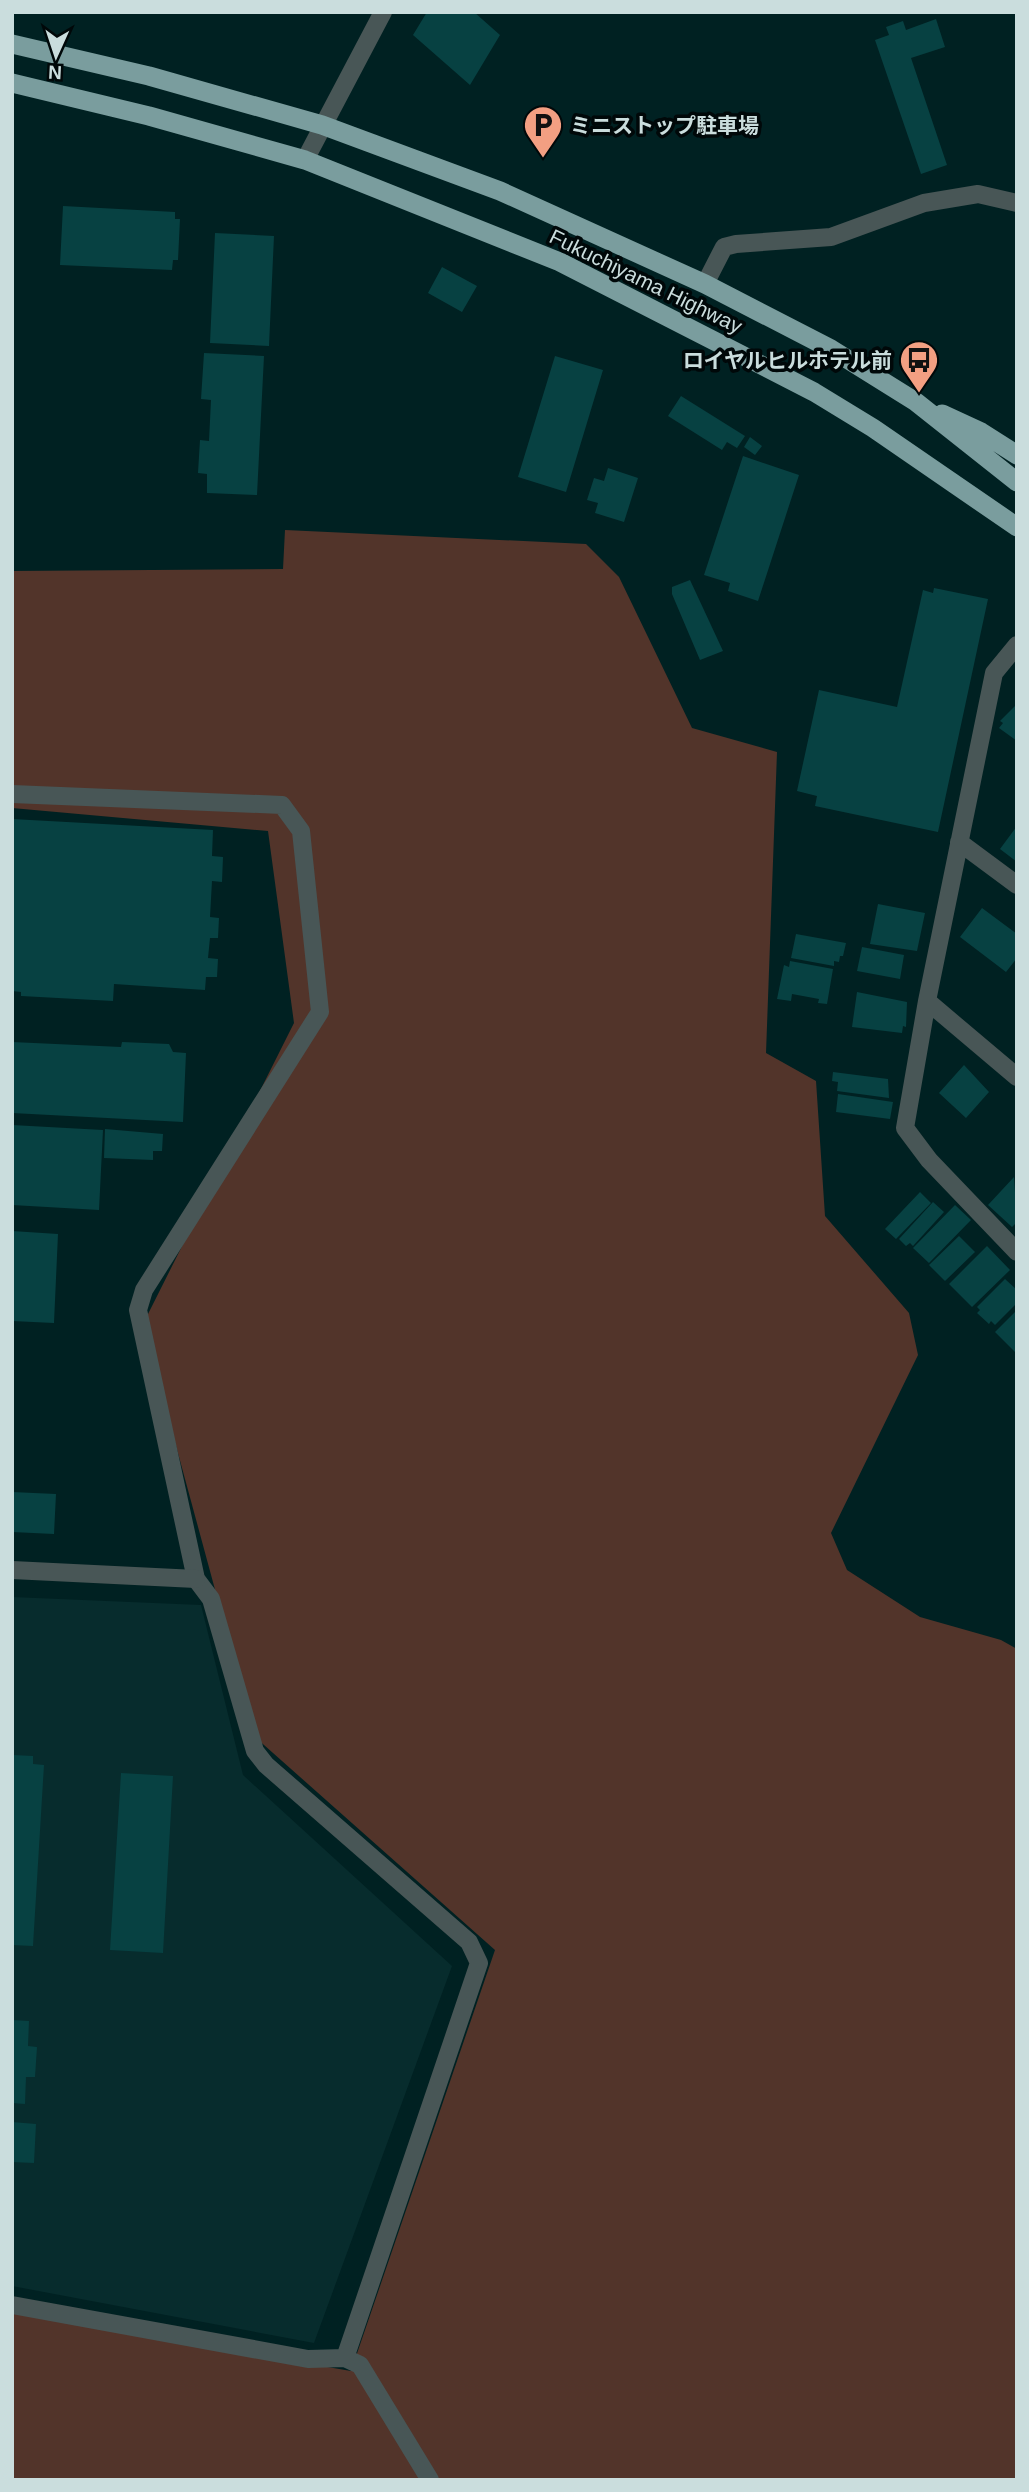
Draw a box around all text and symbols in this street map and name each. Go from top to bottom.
north arrow [21,21,91,91]
text: N [48,62,63,83]
parking icon: ミニストップ駐車場 [522,104,564,159]
place label: ミニストップ駐車場 [570,114,759,137]
street label: Fukuchiyama Highway [546,224,746,338]
bus stop icon: ロイヤルヒルホテル前 [898,339,940,394]
place label: ロイヤルヒルホテル前 [683,349,892,372]

